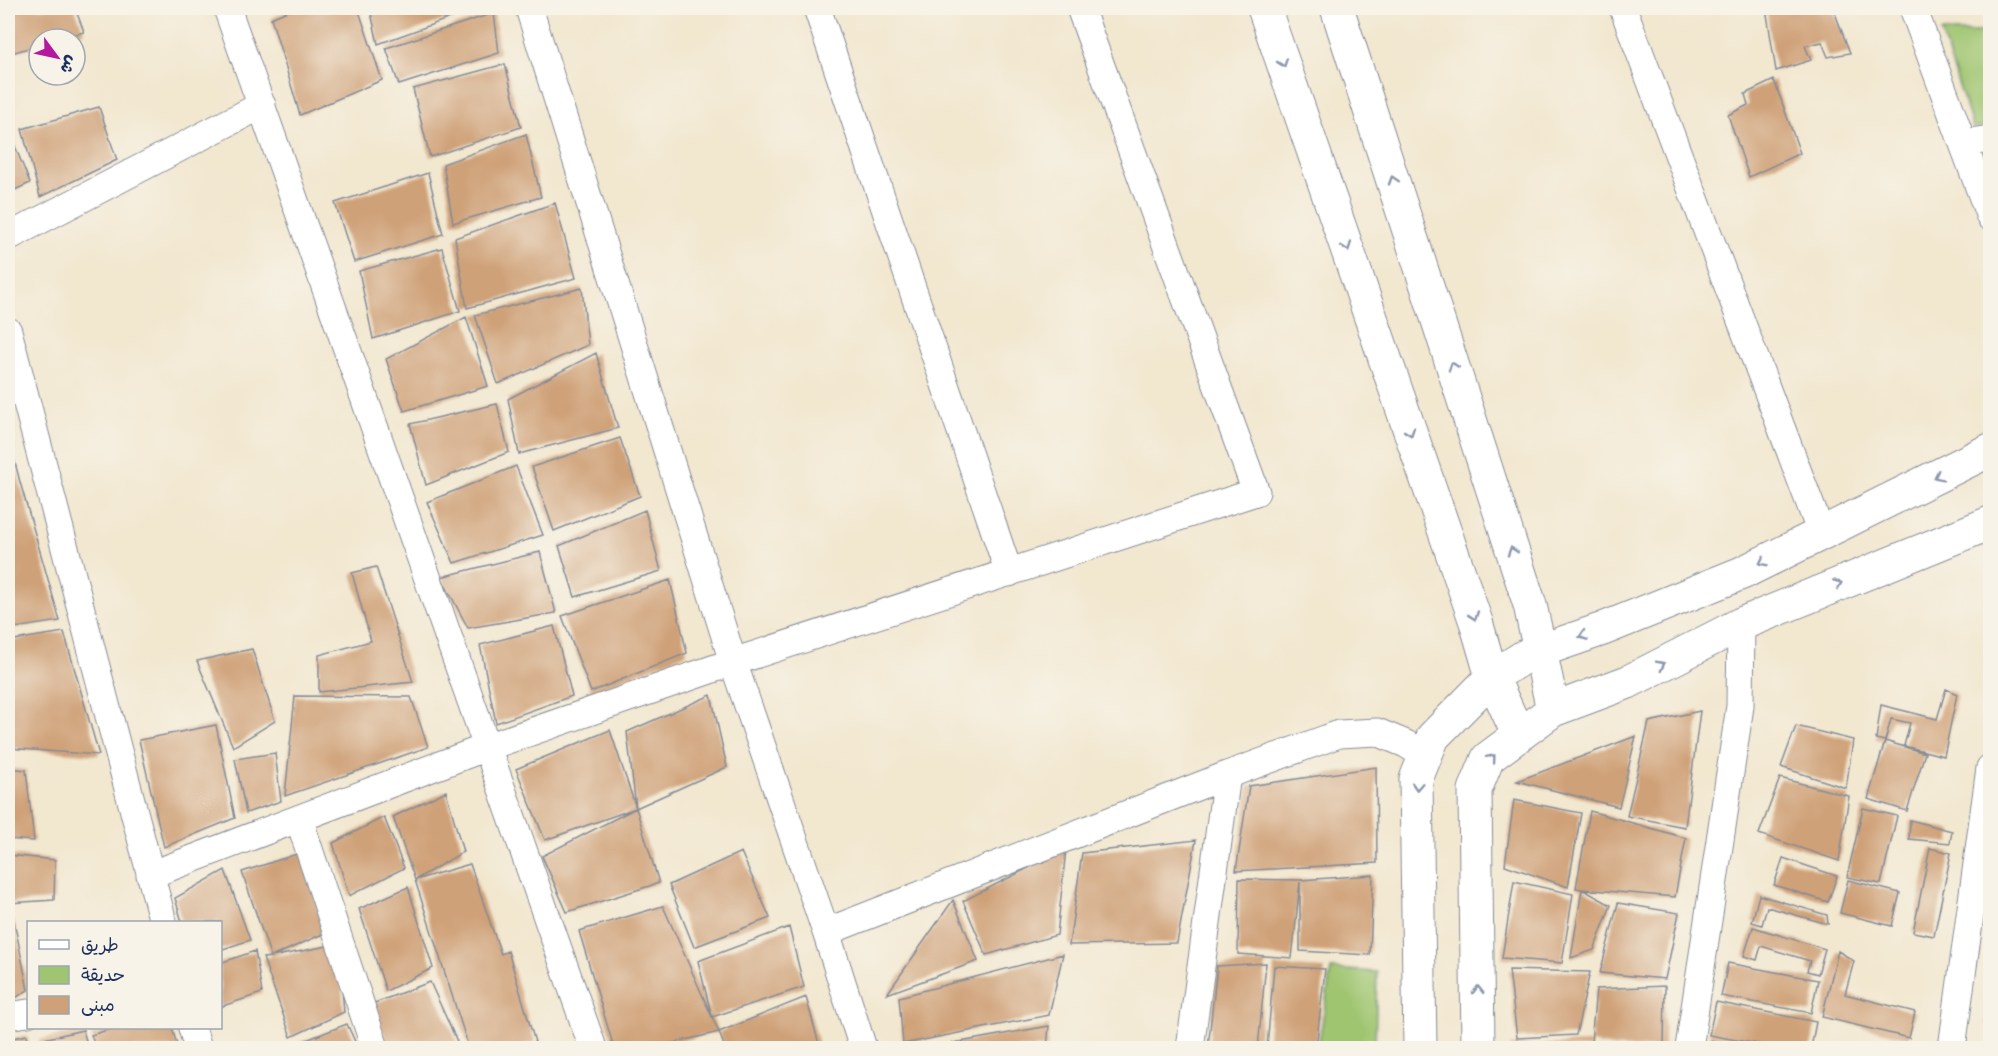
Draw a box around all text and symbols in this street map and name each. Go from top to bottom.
north arrow [27,27,87,87]
text: ش [53,50,83,78]
one-way arrow [1276,57,1288,68]
one-way arrow [1388,175,1400,186]
one-way arrow [1339,241,1352,252]
one-way arrow [1447,361,1460,372]
one-way arrow [1403,426,1415,436]
one-way arrow [1934,469,1945,480]
one-way arrow [1507,546,1520,557]
one-way arrow [1759,555,1770,567]
one-way arrow [1832,579,1843,591]
one-way arrow [1466,610,1479,621]
one-way arrow [1578,628,1589,641]
one-way arrow [1654,661,1665,672]
one-way arrow [1484,753,1495,764]
one-way arrow [1410,782,1423,791]
legend [27,921,222,1029]
text: طريق [81,934,119,960]
text: حديقة [81,964,125,990]
one-way arrow [1472,986,1484,995]
text: مبنى [81,994,115,1020]

